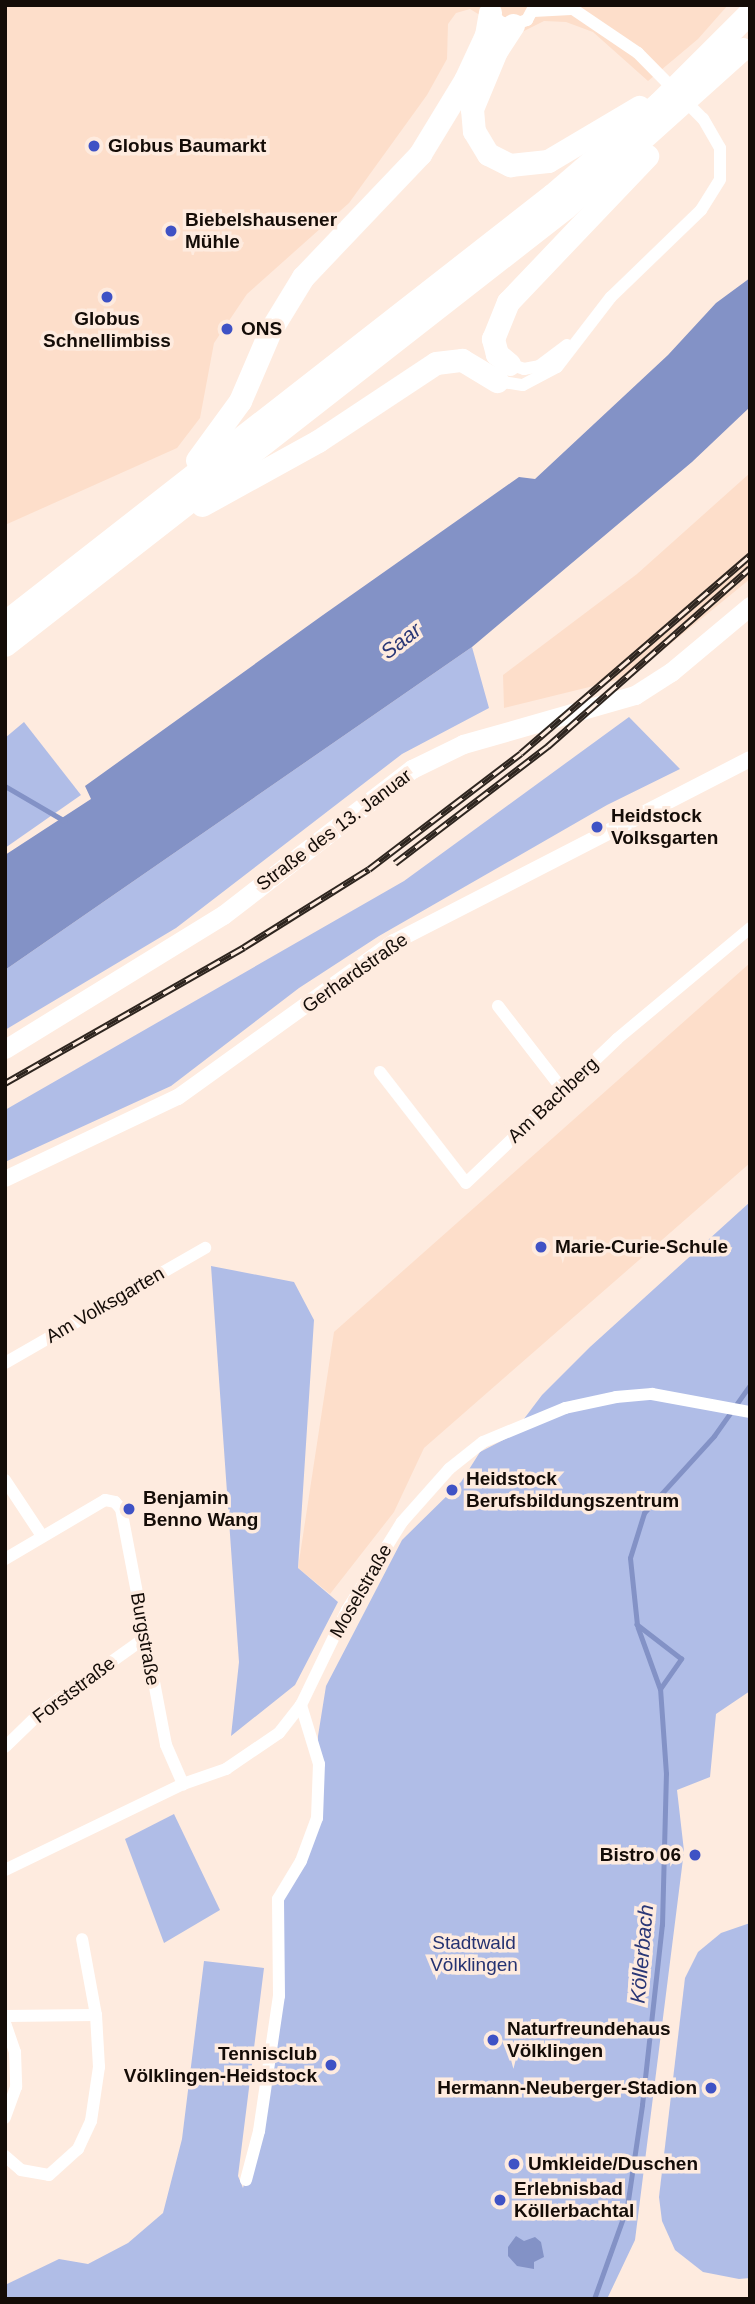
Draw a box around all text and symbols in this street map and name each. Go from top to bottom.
place label: Globus Baumarkt [108,135,266,157]
marker: Globus Baumarkt [86,138,102,154]
place label: Biebelshausener Mühle [185,209,337,253]
marker: Biebelshausener Mühle [163,223,179,239]
marker: Globus Schnellimbiss [99,289,115,305]
place label: Globus Schnellimbiss [43,308,171,352]
place label: ONS [241,318,282,340]
marker: ONS [219,321,235,337]
water label: Saar [376,617,426,665]
street label: Straße des 13. Januar [252,764,416,896]
place label: Heidstock Volksgarten [611,805,718,849]
marker: Heidstock Volksgarten [589,819,605,835]
street label: Gerhardstraße [298,928,412,1018]
street label: Am Bachberg [503,1052,603,1148]
place label: Marie-Curie-Schule [555,1236,728,1258]
marker: Marie-Curie-Schule [533,1239,549,1255]
street label: Am Volksgarten [42,1262,168,1348]
place label: Heidstock Berufsbildungszentrum [466,1468,679,1512]
marker: Heidstock Berufsbildungszentrum [444,1482,460,1498]
place label: Benjamin Benno Wang [143,1487,258,1531]
marker: Benjamin Benno Wang [121,1501,137,1517]
street label: Moselstraße [325,1540,397,1642]
street label: Burgstraße [126,1591,164,1687]
street label: Forststraße [28,1652,120,1728]
place label: Bistro 06 [600,1844,681,1866]
marker: Bistro 06 [687,1847,703,1863]
water label: Köllerbach [625,1903,659,2005]
park label: Stadtwald Völklingen [430,1932,518,1976]
place label: Naturfreundehaus Völklingen [507,2018,671,2062]
marker: Naturfreundehaus Völklingen [485,2032,501,2048]
place label: Tennisclub Völklingen-Heidstock [124,2043,317,2087]
marker: Tennisclub Völklingen-Heidstock [323,2057,339,2073]
place label: Hermann-Neuberger-Stadion [437,2077,697,2099]
marker: Hermann-Neuberger-Stadion [703,2080,719,2096]
place label: Umkleide/Duschen [528,2153,698,2175]
marker: Umkleide/Duschen [506,2156,522,2172]
place label: Erlebnisbad Köllerbachtal [514,2178,634,2222]
marker: Erlebnisbad Köllerbachtal [492,2192,508,2208]

